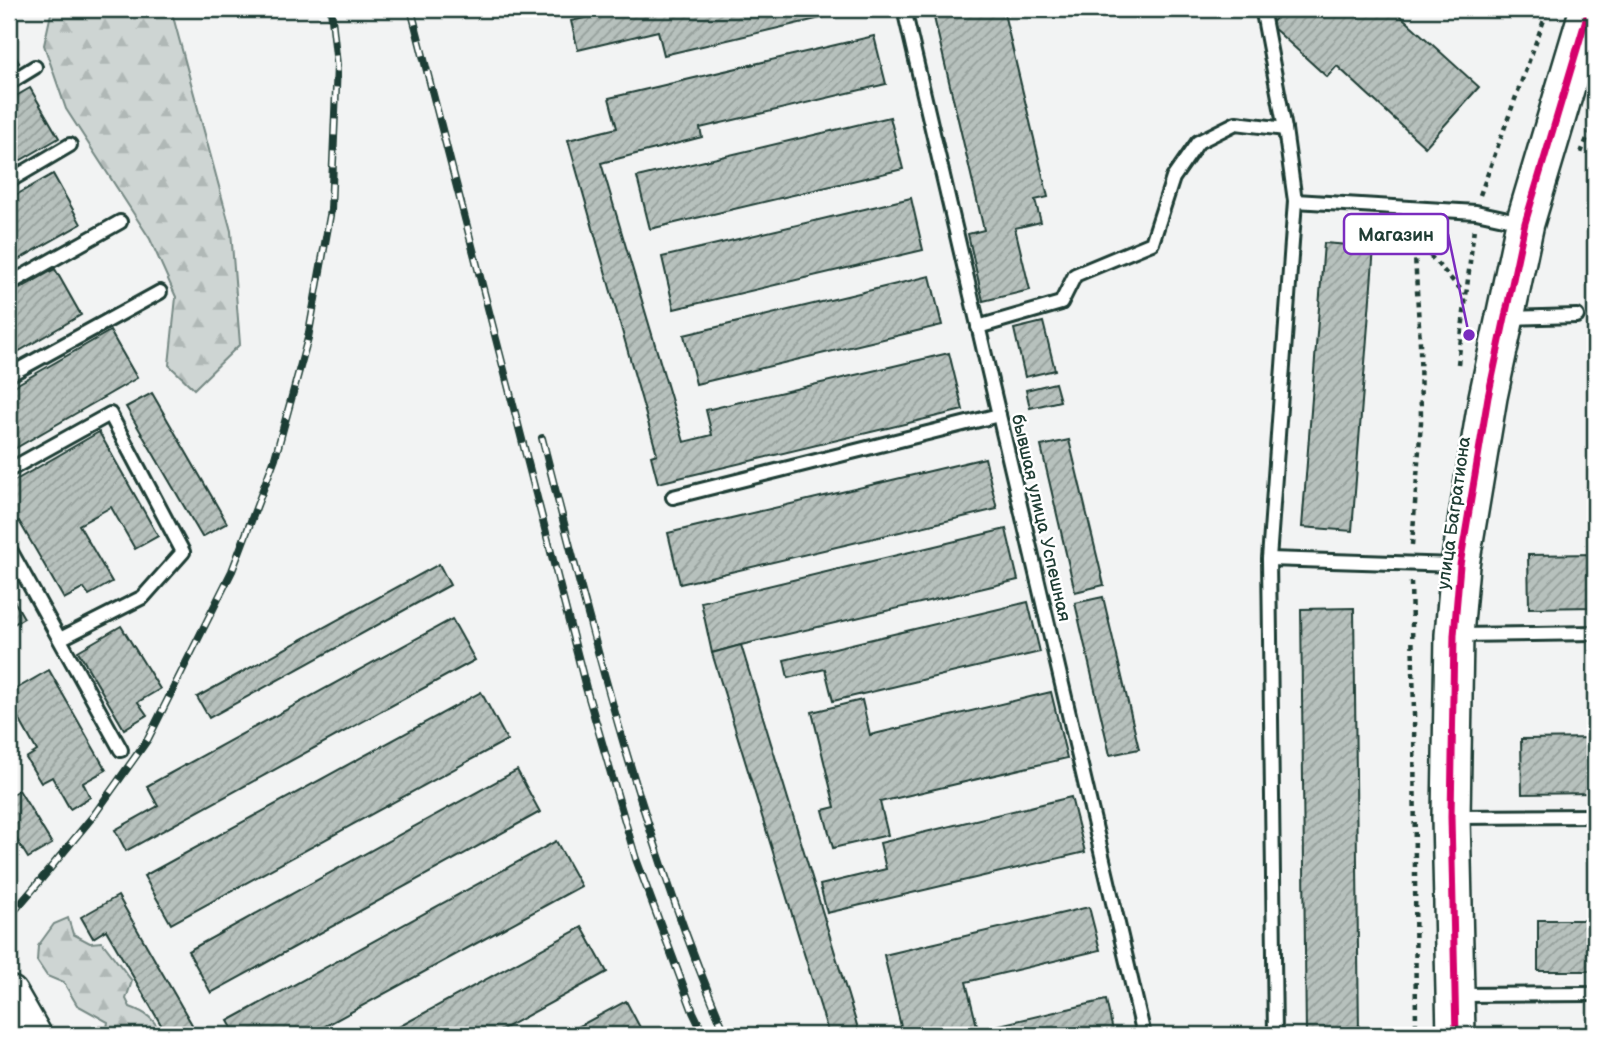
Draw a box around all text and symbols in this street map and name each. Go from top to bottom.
callout: Магазин [1344,214,1448,254]
text: Магазин [1358,224,1434,247]
street label: бывшая улица Успешная [1007,412,1075,624]
street label: улица Багратиона [1433,435,1475,591]

